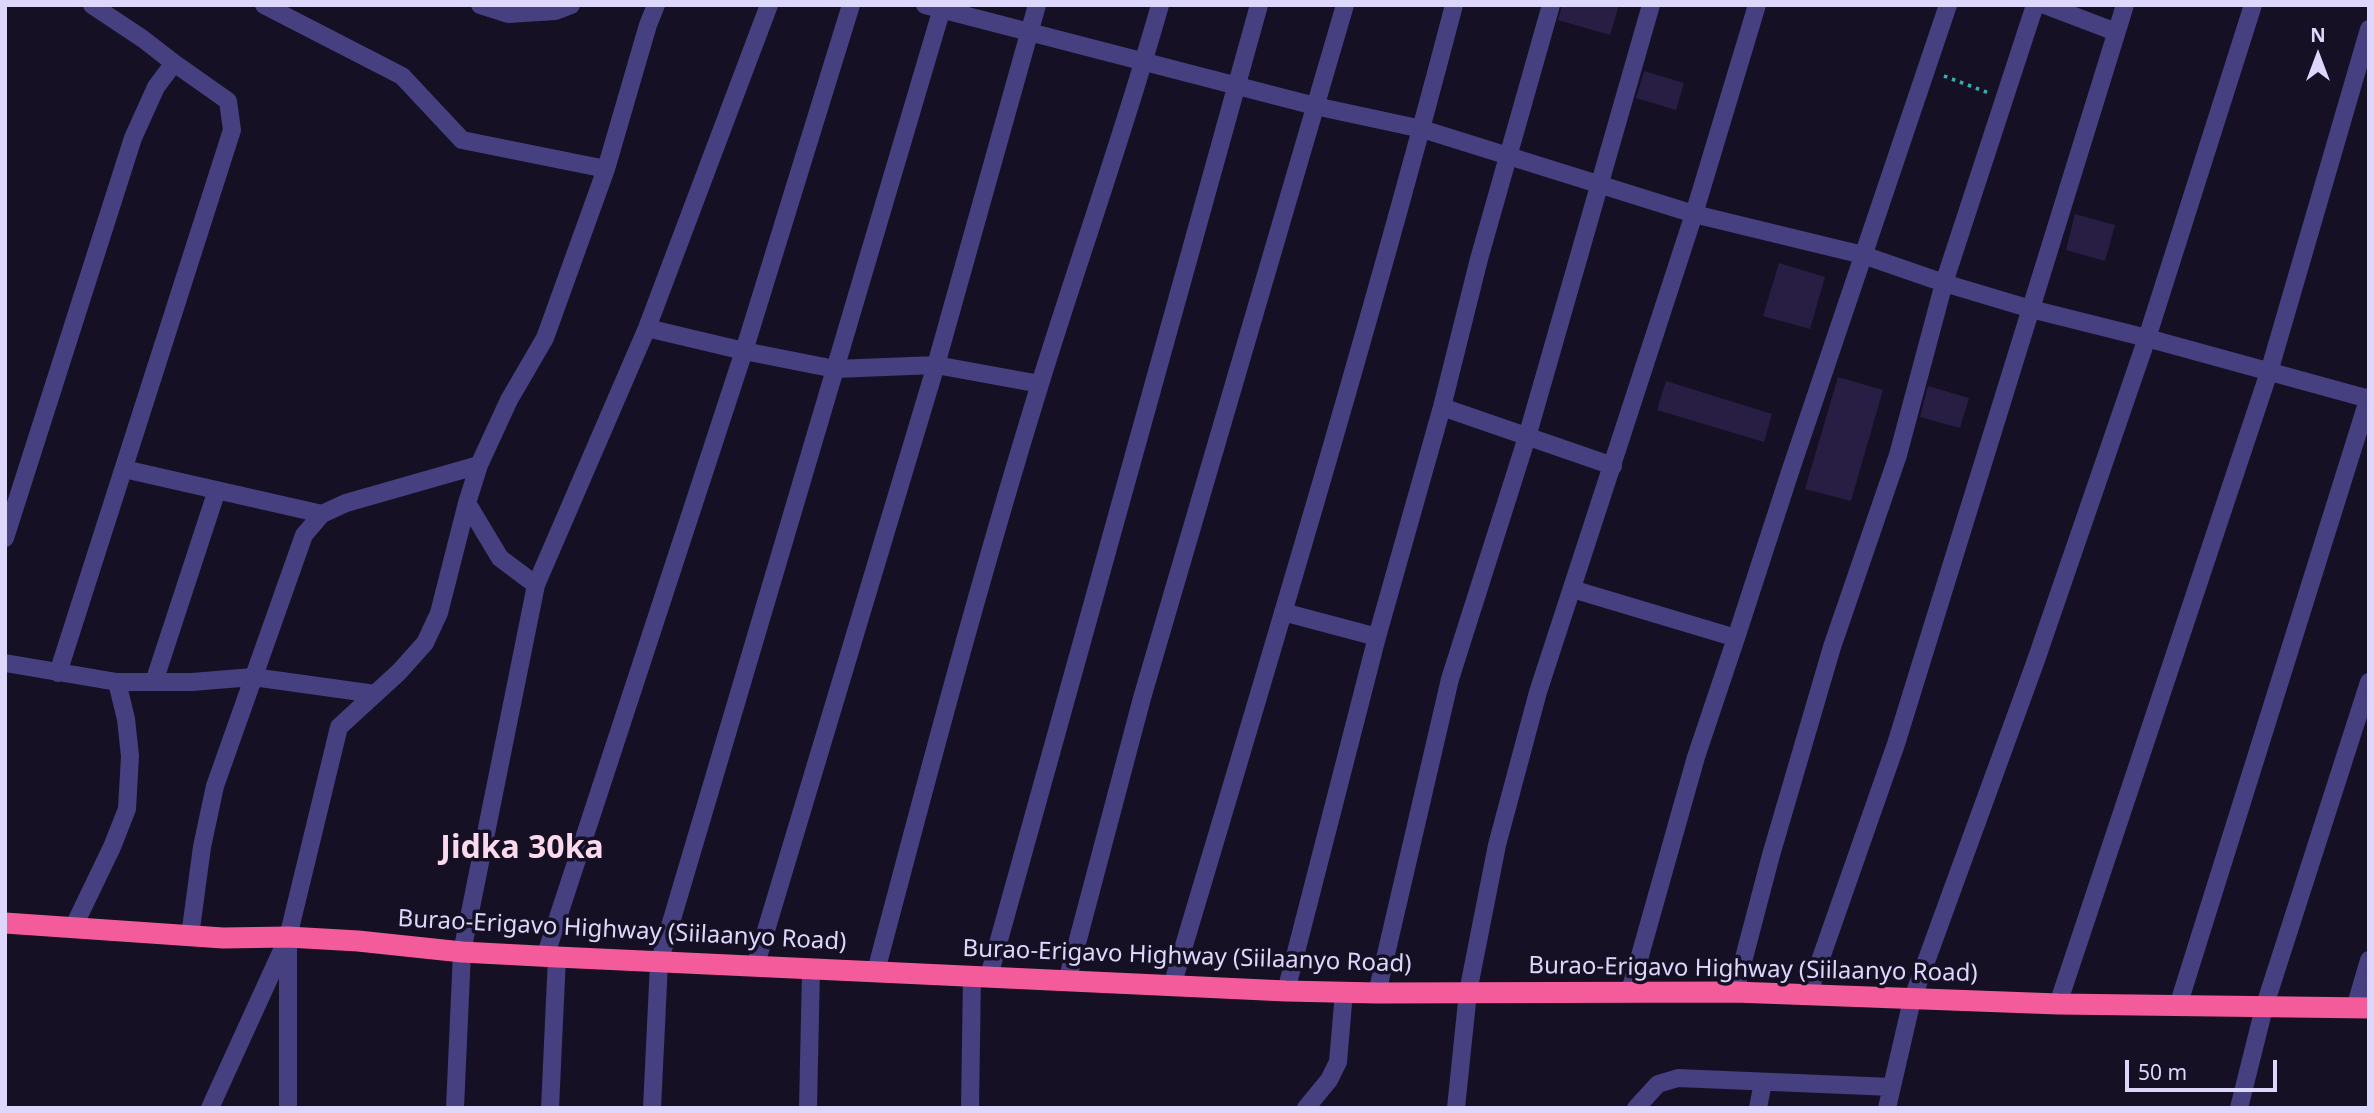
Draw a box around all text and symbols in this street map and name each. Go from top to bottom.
north arrow [2283,21,2353,91]
text: N [2310,22,2326,48]
district label: Jidka 30ka [440,830,604,868]
street label: Burao-Erigavo Highway (Siilaanyo Road) [397,905,847,957]
street label: Burao-Erigavo Highway (Siilaanyo Road) [962,935,1412,979]
street label: Burao-Erigavo Highway (Siilaanyo Road) [1528,952,1978,988]
scale bar [2129,1046,2281,1090]
text: 50 m [2138,1058,2187,1086]

